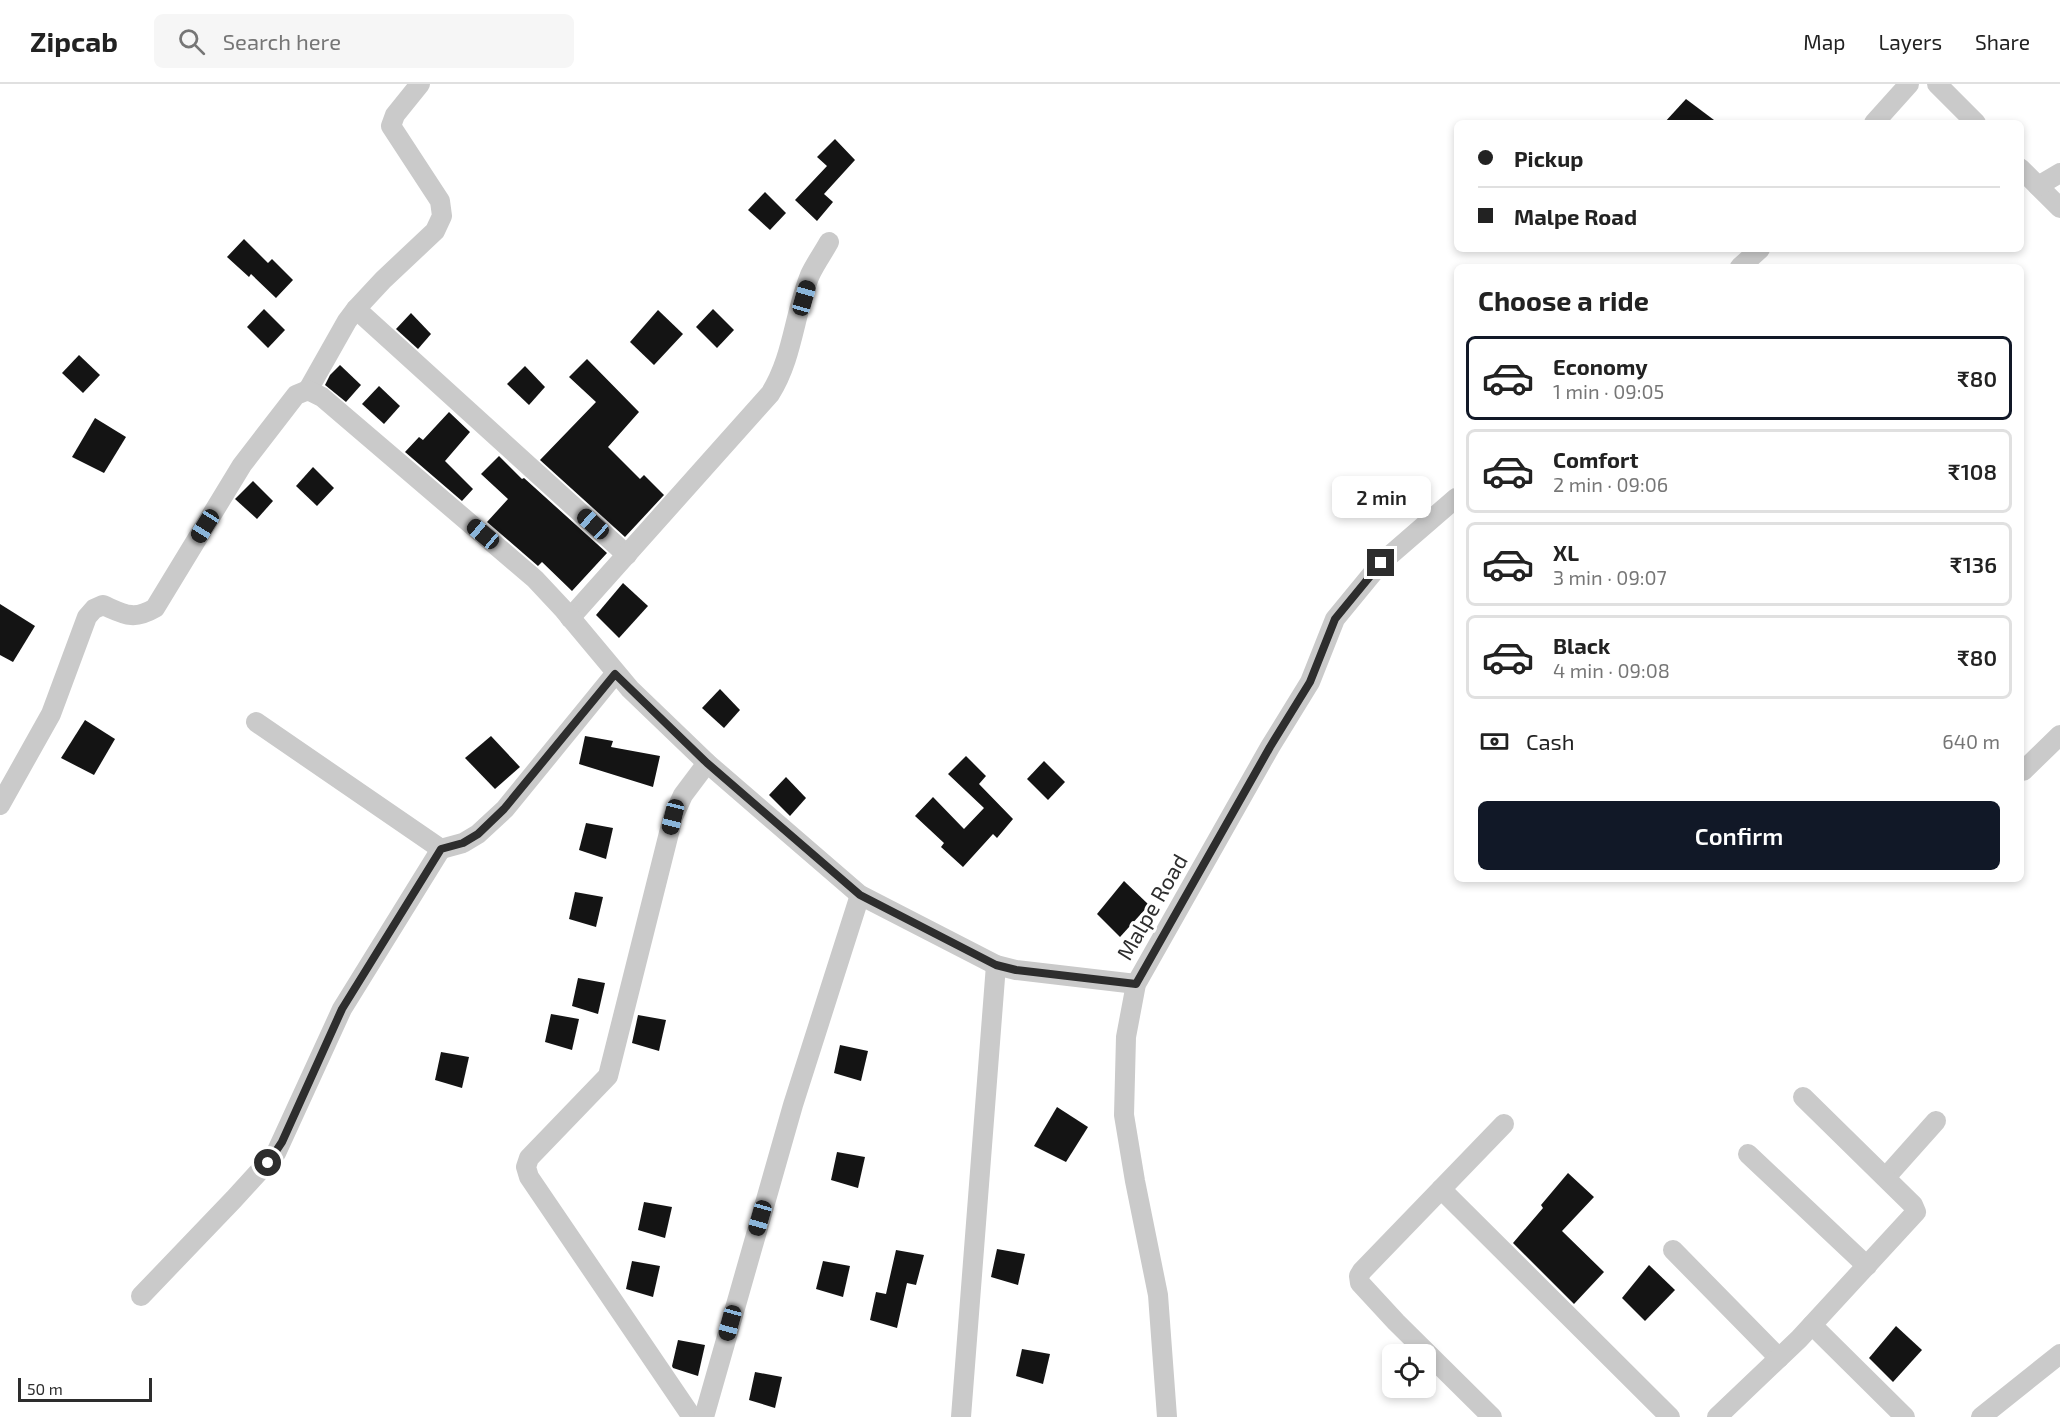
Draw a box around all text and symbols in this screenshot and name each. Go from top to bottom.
search box [154,14,574,68]
text: Zipcab [30,24,118,58]
icon: search [175,25,208,58]
text: Search here [223,28,341,54]
text: Map [1803,29,1845,54]
text: Layers [1878,29,1942,54]
text: Share [1975,29,2030,54]
text: Pickup [1514,145,1583,171]
text: Malpe Road [1514,203,1637,229]
car [790,278,818,318]
text: Choose a ride [1478,284,1649,316]
icon: car [1481,351,1535,405]
text: Economy [1553,353,1648,379]
text: ₹80 [1957,365,1997,391]
text: 1 min · 09:05 [1553,379,1664,403]
icon: car [1481,444,1535,498]
text: Comfort [1553,446,1638,472]
text: ₹108 [1948,458,1997,484]
text: 2 min · 09:06 [1553,472,1668,496]
callout: 2 min [1332,476,1430,518]
text: 2 min [1356,485,1407,509]
car [574,505,612,543]
car [188,506,222,546]
car [463,516,503,552]
icon: car [1481,537,1535,591]
text: XL [1553,539,1579,565]
route end [1367,549,1394,576]
text: ₹136 [1950,551,1997,577]
text: 3 min · 09:07 [1553,565,1667,589]
icon: car [1481,630,1535,684]
text: Black [1553,632,1610,658]
text: ₹80 [1957,644,1997,670]
text: 4 min · 09:08 [1553,658,1670,682]
icon: cash [1478,725,1511,758]
text: Cash [1526,728,1575,754]
text: 640 m [1942,729,2000,753]
car [660,797,686,837]
button: Confirm [1478,801,2000,870]
street label: Malpe Road [1110,849,1192,964]
route start [254,1149,281,1176]
car [746,1198,774,1238]
car [717,1303,743,1343]
map controls [1382,1344,1436,1398]
button: locate [1382,1344,1436,1398]
scale bar [18,1375,152,1402]
text: 50 m [27,1379,63,1398]

